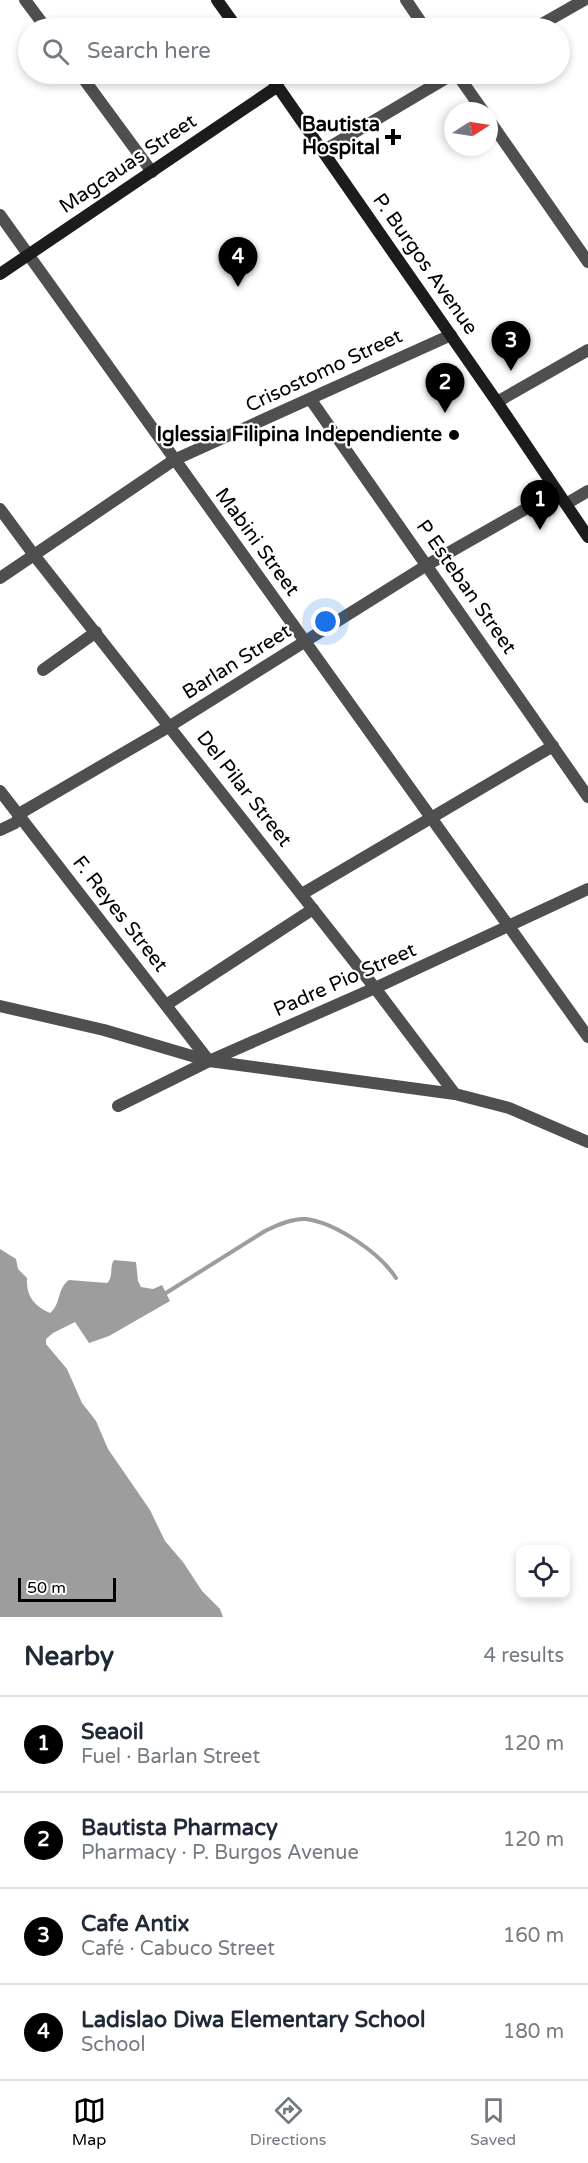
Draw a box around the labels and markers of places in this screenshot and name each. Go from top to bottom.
place label: Bautista Hospital [302,113,380,160]
marker: Bautista Hospital [384,128,402,146]
pin: 4 [218,238,258,287]
pin: 3 [492,322,530,371]
pin: 2 [426,364,464,413]
place label: Iglessia Filipina Independiente [157,423,442,447]
marker: Iglessia Filipina Independiente [447,428,461,442]
pin: 1 [520,480,560,530]

